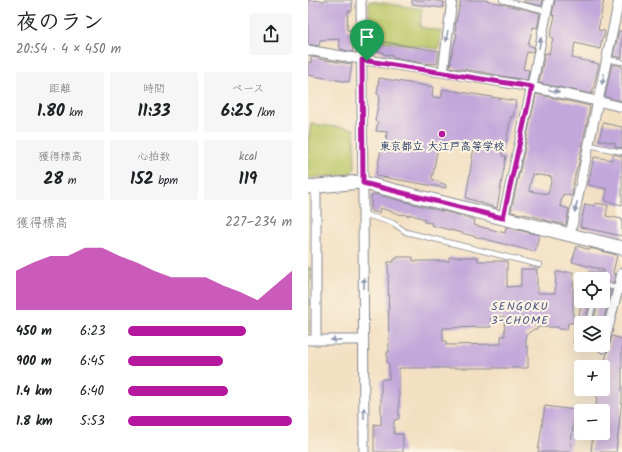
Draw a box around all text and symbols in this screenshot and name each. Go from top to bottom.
text: 夜のラン [16,6,104,41]
button: share [250,13,292,55]
pin [350,20,384,61]
icon: arrive [356,26,378,48]
one-way arrow [444,30,451,42]
one-way arrow [538,37,544,49]
text: 20:54 · 4 × 450 m [16,39,121,60]
one-way arrow [599,73,605,85]
text: 距離 [49,80,71,98]
text: 時間 [143,80,165,98]
text: ペース [232,80,264,98]
one-way arrow [547,89,560,95]
text: 1.80 [37,98,65,125]
text: 11:33 [137,98,171,125]
text: 6:25 [221,98,253,125]
text: km [65,104,83,122]
text: /km [253,104,275,122]
marker: 東京都立 大江戸高等学校 [437,129,447,139]
place label: 東京都立 大江戸高等学校 [379,138,505,156]
text: 獲得標高 [38,148,82,166]
text: 心拍数 [138,148,171,166]
text: kcal [239,148,257,166]
text: 28 [43,166,63,193]
text: 152 [130,166,154,193]
text: 119 [239,166,257,193]
text: m [63,172,77,190]
text: bpm [154,172,178,190]
one-way arrow [573,201,579,213]
text: 227–234 m [225,212,292,233]
text: 獲得標高 [16,213,68,234]
map controls [574,272,610,440]
button: locate [574,272,610,308]
one-way arrow [361,276,367,289]
district label: SENGOKU 3-CHOME [491,297,549,330]
button: layers [574,316,610,352]
text: 450 m [16,321,52,342]
text: 6:23 [80,321,105,342]
one-way arrow [329,337,342,343]
text: 900 m [16,351,52,372]
text: 6:45 [80,351,105,372]
button: + [574,360,610,396]
text: 1.4 km [16,381,52,402]
text: 6:40 [80,381,104,402]
button: − [574,404,610,440]
one-way arrow [361,406,367,419]
text: 1.8 km [16,411,53,432]
text: 5:53 [80,411,105,432]

